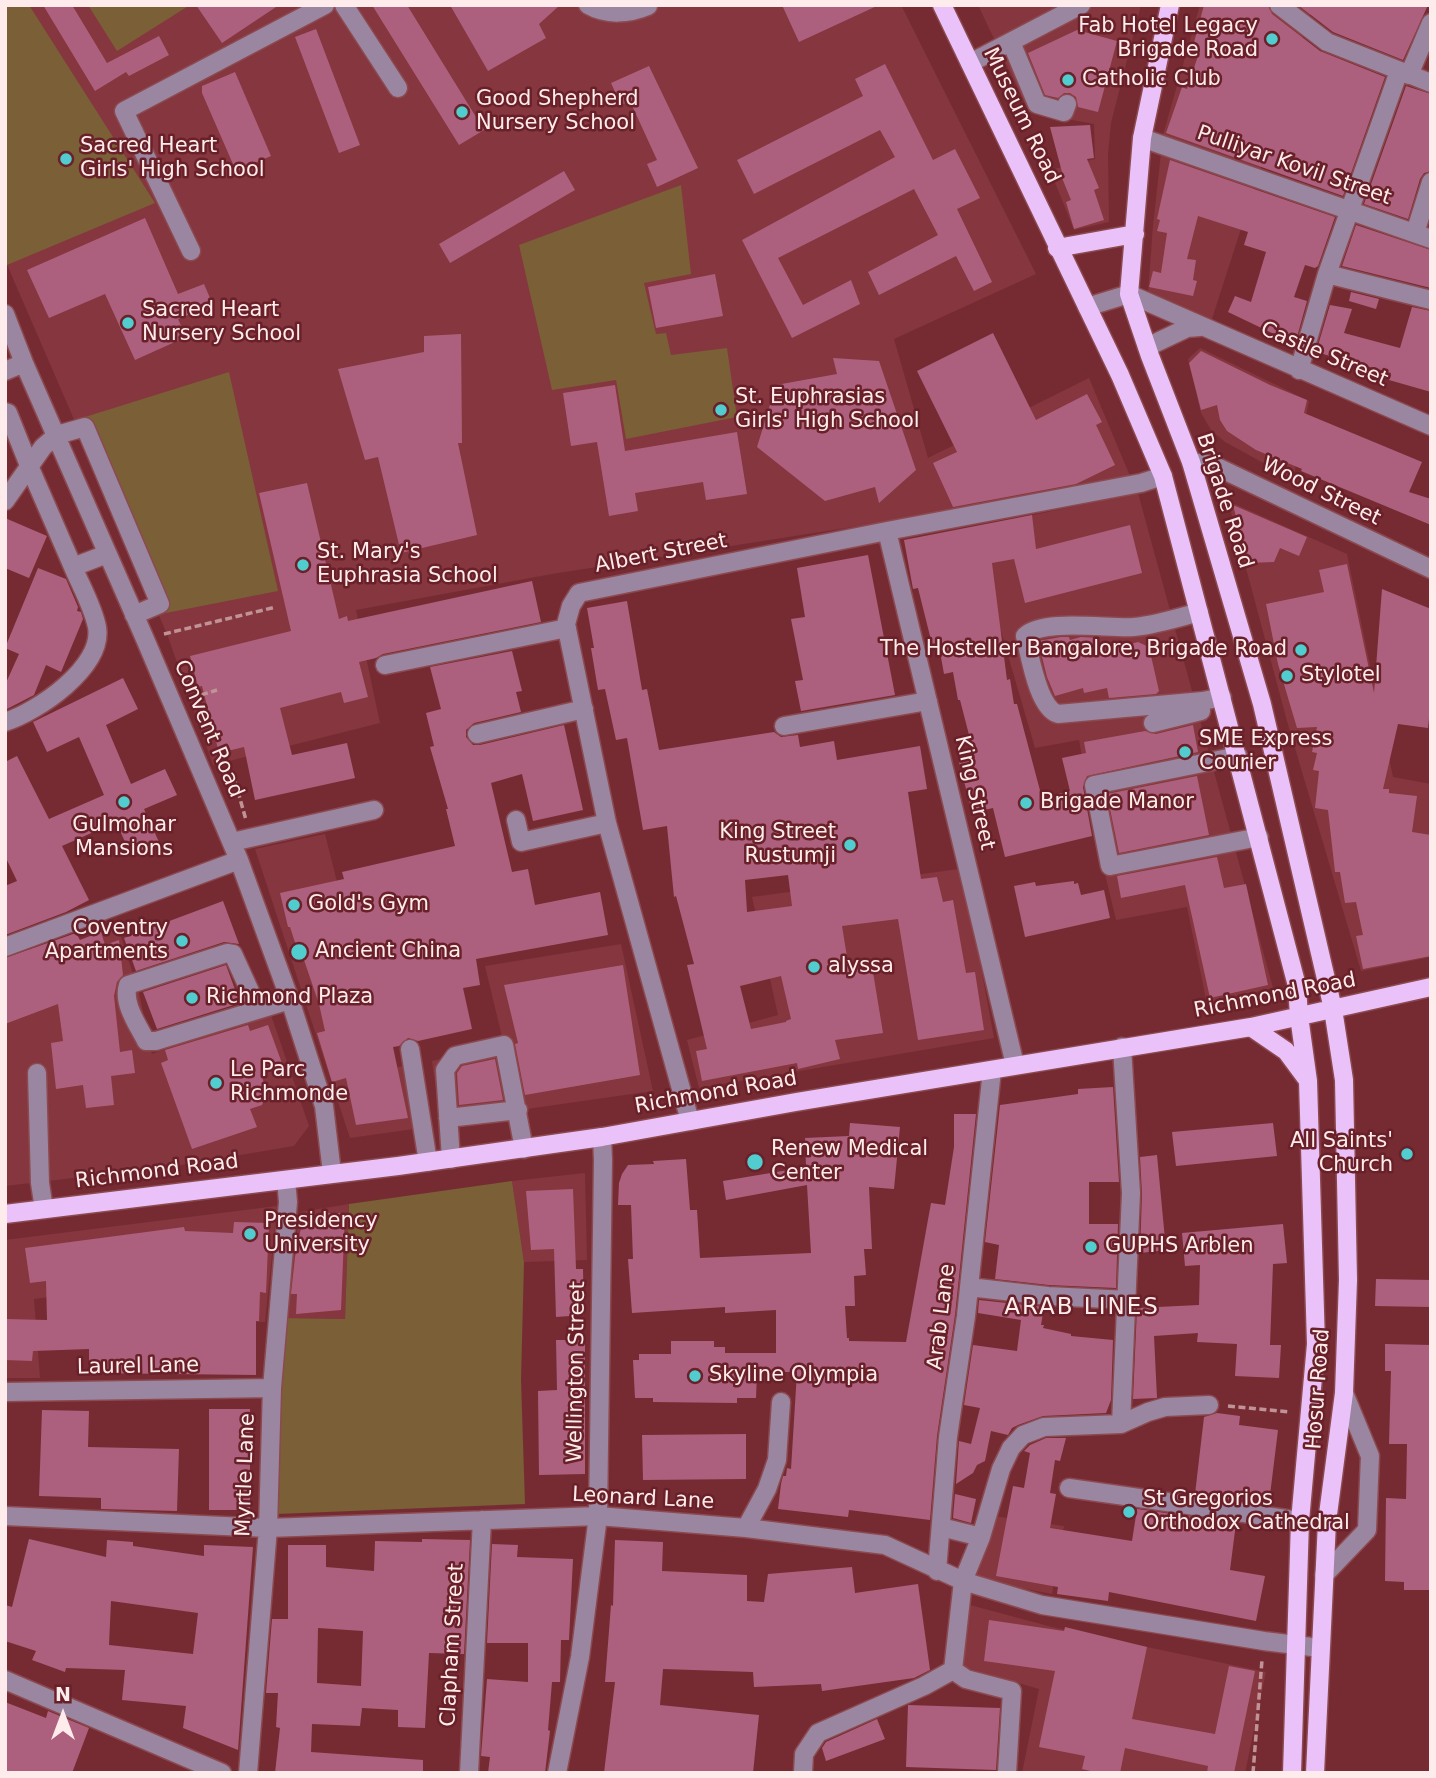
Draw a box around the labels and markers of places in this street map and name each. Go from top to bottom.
place label: Fab Hotel Legacy Brigade Road [1078,14,1258,64]
marker: Fab Hotel Legacy Brigade Road [1264,31,1280,47]
place label: Catholic Club [1082,67,1221,93]
marker: Catholic Club [1060,72,1076,88]
place label: Good Shepherd Nursery School [476,87,639,137]
marker: Good Shepherd Nursery School [454,104,470,120]
place label: Sacred Heart Girls' High School [80,134,265,184]
marker: Sacred Heart Girls' High School [58,151,74,167]
place label: Sacred Heart Nursery School [142,298,301,348]
marker: Sacred Heart Nursery School [120,315,136,331]
place label: St. Euphrasias Girls' High School [735,385,920,435]
marker: St. Euphrasias Girls' High School [713,402,729,418]
place label: St. Mary's Euphrasia School [317,540,498,590]
marker: St. Mary's Euphrasia School [295,557,311,573]
place label: The Hosteller Bangalore, Brigade Road [880,637,1287,663]
marker: The Hosteller Bangalore, Brigade Road [1293,642,1309,658]
place label: Stylotel [1301,663,1381,689]
marker: Stylotel [1279,668,1295,684]
place label: SME Express Courier [1199,727,1332,777]
marker: SME Express Courier [1177,744,1193,760]
place label: Brigade Manor [1040,790,1194,816]
marker: Gulmohar Mansions [116,794,132,810]
marker: Brigade Manor [1018,795,1034,811]
place label: Gulmohar Mansions [72,813,176,863]
place label: King Street Rustumji [719,820,836,870]
marker: King Street Rustumji [842,837,858,853]
place label: Gold's Gym [308,892,429,918]
marker: Gold's Gym [286,897,302,913]
place label: Coventry Apartments [45,916,168,966]
marker: Coventry Apartments [174,933,190,949]
place label: Ancient China [315,939,461,965]
marker: Ancient China [289,942,309,962]
place label: alyssa [828,954,894,980]
marker: alyssa [806,959,822,975]
place label: Richmond Plaza [206,985,373,1011]
marker: Richmond Plaza [184,990,200,1006]
place label: Le Parc Richmonde [230,1058,348,1108]
marker: Le Parc Richmonde [208,1075,224,1091]
place label: All Saints' Church [1290,1129,1393,1179]
place label: Renew Medical Center [771,1137,928,1187]
marker: All Saints' Church [1399,1146,1415,1162]
marker: Renew Medical Center [745,1152,765,1172]
place label: Presidency University [264,1209,378,1259]
marker: Presidency University [242,1226,258,1242]
place label: GUPHS Arblen [1105,1234,1253,1260]
marker: GUPHS Arblen [1083,1239,1099,1255]
place label: Skyline Olympia [709,1363,878,1389]
marker: Skyline Olympia [687,1368,703,1384]
place label: St Gregorios Orthodox Cathedral [1143,1487,1350,1537]
marker: St Gregorios Orthodox Cathedral [1121,1504,1137,1520]

